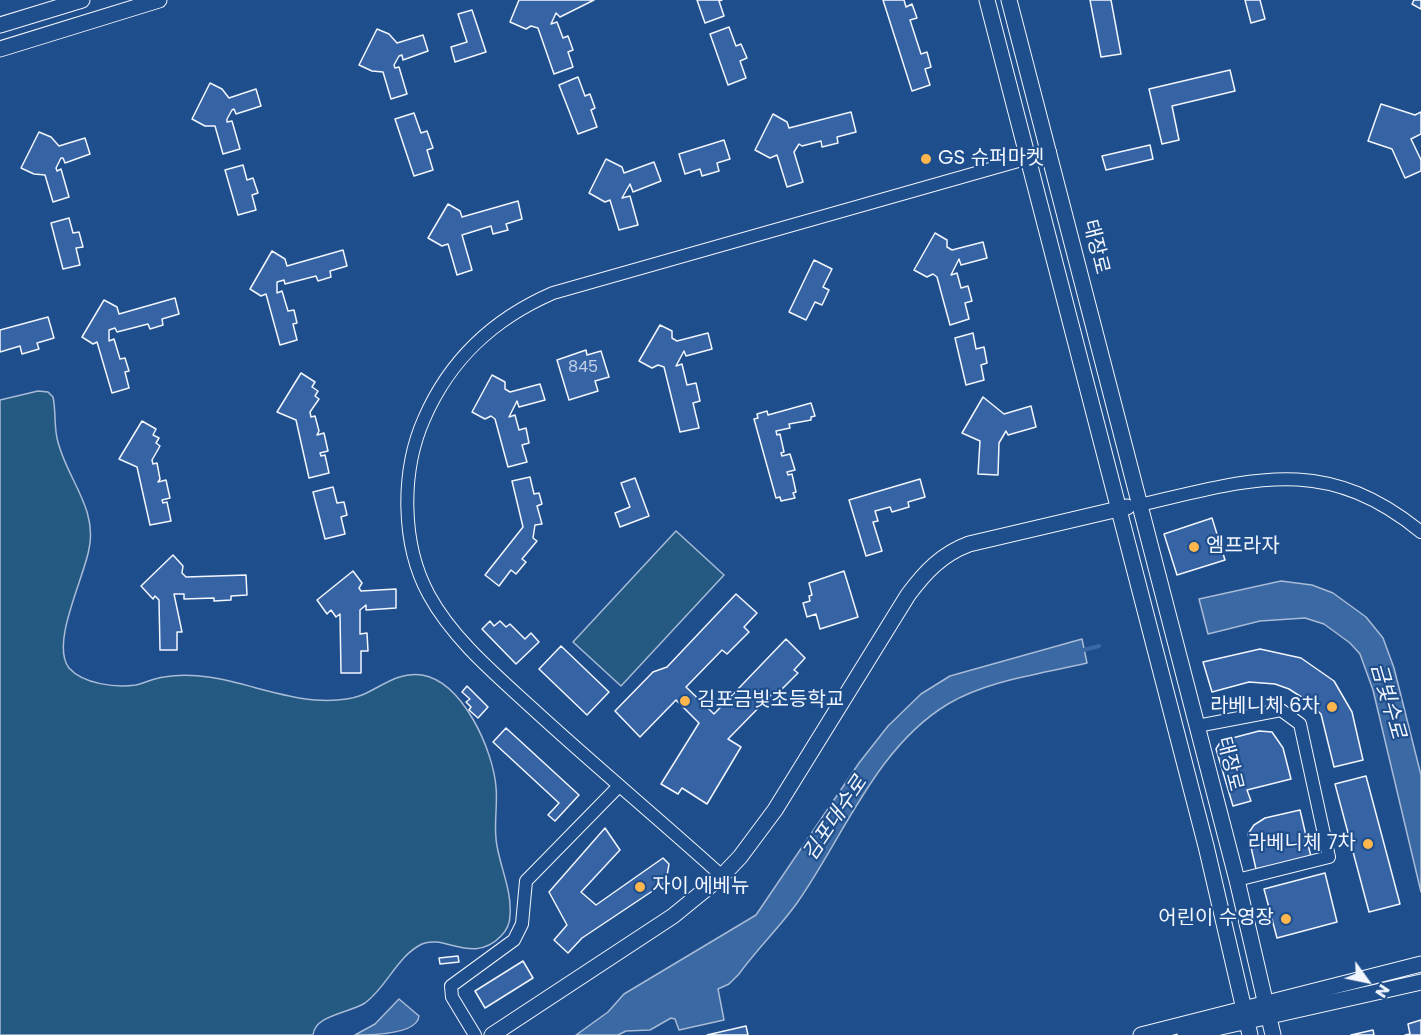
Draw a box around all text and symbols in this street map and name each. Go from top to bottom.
place label: GS 슈퍼마켓 [938,147,1044,171]
marker: GS 슈퍼마켓 [919,152,933,166]
street label: 태장로 [1077,217,1113,277]
house number: 845 [568,358,598,378]
place label: 엠프라자 [1206,535,1280,559]
marker: 엠프라자 [1187,540,1201,554]
water label: 금빛수로 [1364,660,1410,742]
place label: 김포금빛초등학교 [697,689,844,713]
marker: 김포금빛초등학교 [678,694,692,708]
place label: 라베니체 6차 [1210,695,1320,719]
marker: 라베니체 6차 [1325,700,1339,714]
street label: 태장로 [1211,734,1247,794]
water label: 김포대수로 [799,772,873,866]
place label: 라베니체 7차 [1248,832,1356,856]
marker: 라베니체 7차 [1361,837,1375,851]
place label: 자이 에베뉴 [652,875,749,899]
marker: 자이 에베뉴 [633,880,647,894]
place label: 어린이 수영장 [1158,907,1274,931]
marker: 어린이 수영장 [1279,912,1293,926]
north arrow [1337,951,1397,1011]
text: N [1370,980,1395,1002]

